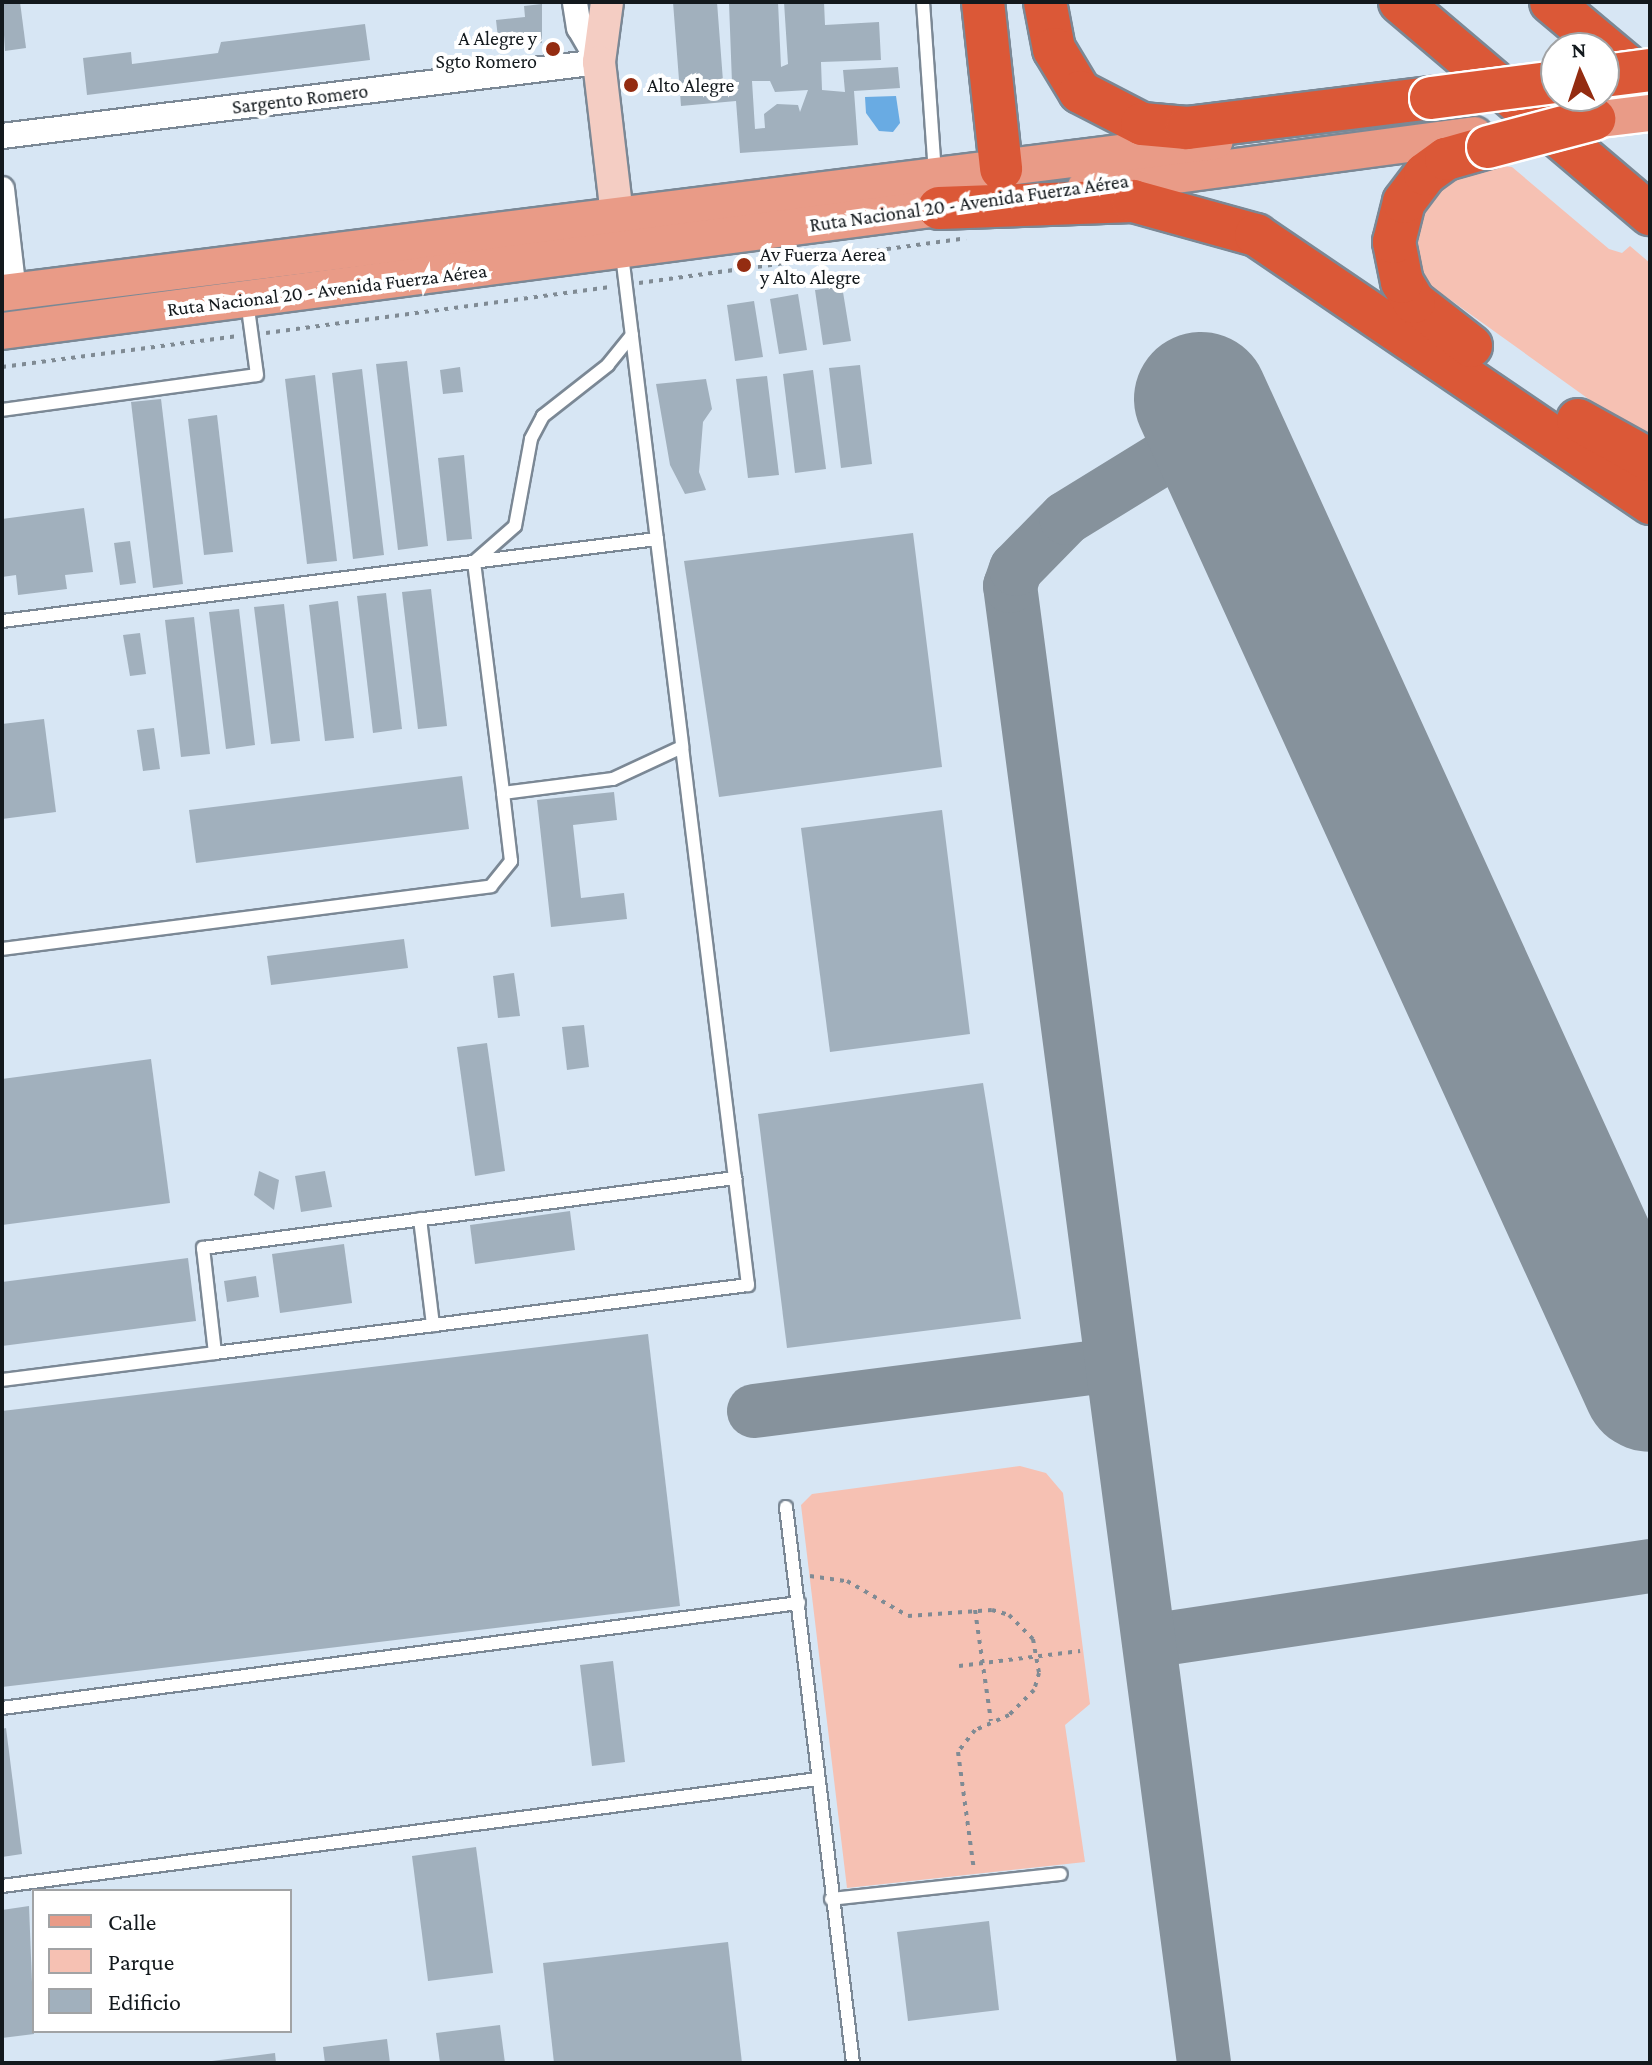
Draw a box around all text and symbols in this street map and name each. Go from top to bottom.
place label: A Alegre y Sgto Romero [436,26,537,73]
north arrow [1540,32,1620,112]
text: N [1571,37,1587,62]
marker: A Alegre y Sgto Romero [544,40,562,58]
place label: Alto Alegre [647,73,734,97]
marker: Alto Alegre [622,76,640,94]
street label: Sargento Romero [231,79,369,119]
street label: Ruta Nacional 20 - Avenida Fuerza Aérea [808,169,1130,237]
place label: Av Fuerza Aerea y Alto Alegre [760,242,886,289]
marker: Av Fuerza Aerea y Alto Alegre [735,256,753,274]
street label: Ruta Nacional 20 - Avenida Fuerza Aérea [166,258,488,322]
legend [32,1889,292,2033]
text: Calle [108,1908,156,1935]
text: Parque [108,1948,174,1975]
text: Edificio [108,1988,181,2015]

